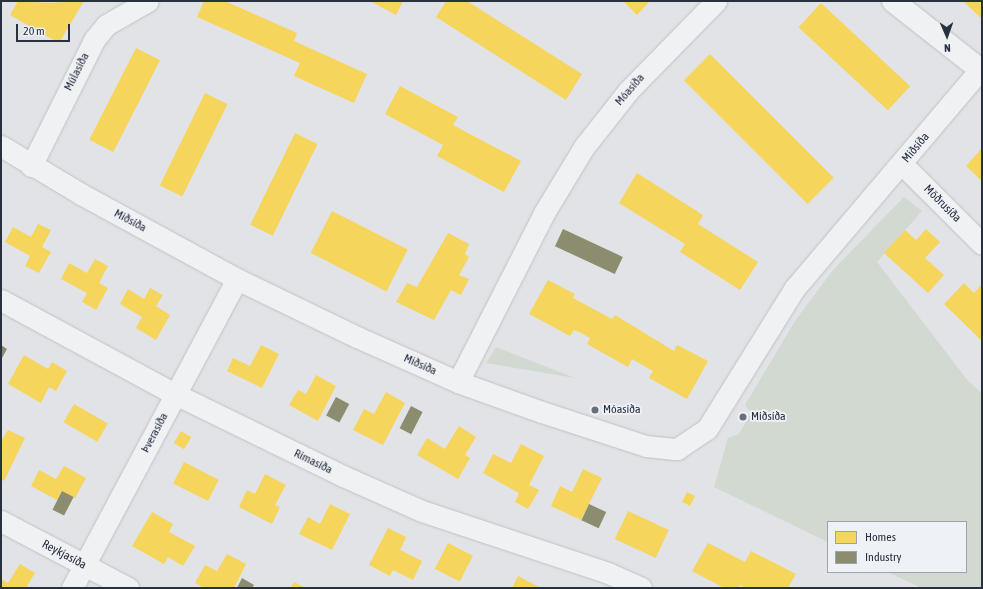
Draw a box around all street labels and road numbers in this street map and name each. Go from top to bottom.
street label: Múlasíða [61,51,93,93]
street label: Móasíða [612,71,648,109]
street label: Miðsíða [899,130,933,166]
street label: Möðrusíða [920,182,964,226]
street label: Miðsíða [111,207,149,235]
street label: Miðsíða [401,351,439,379]
street label: Þverasíða [139,411,171,455]
street label: Rimasíða [291,446,335,478]
street label: Reykjasíða [39,537,89,573]

